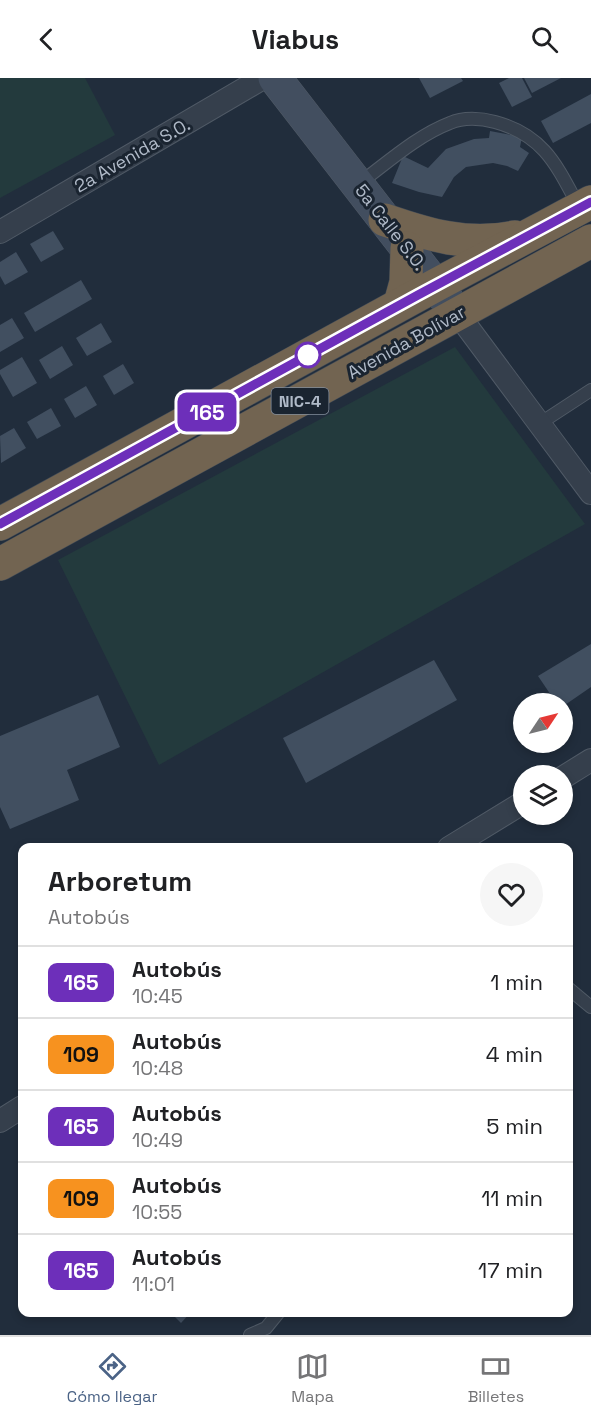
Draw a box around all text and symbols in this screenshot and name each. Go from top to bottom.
text: Viabus [252,22,339,57]
icon: back [30,23,63,56]
icon: search [528,23,561,56]
street label: 2a Avenida S.O. [70,113,194,197]
street label: 5a Calle S.O. [350,179,432,275]
street label: Avenida Bolívar [343,300,469,384]
unlabelled marker [295,342,321,368]
road number: NIC-4 [272,388,328,414]
line badge: 165 [172,392,242,432]
text: 165 [189,399,225,426]
north arrow [513,693,573,753]
map controls [513,693,573,825]
button: layers [513,765,573,825]
text: Arboretum [48,863,192,899]
button: heart [480,863,543,926]
text: Autobús [48,904,130,930]
text: Autobús [132,955,222,983]
text: 1 min [490,968,543,996]
text: 165 [63,969,99,996]
text: 10:45 [132,983,183,1009]
text: Autobús [132,1027,222,1055]
text: 4 min [486,1040,543,1068]
text: 109 [63,1041,99,1068]
text: 10:48 [132,1055,183,1081]
text: Autobús [132,1099,222,1127]
text: 5 min [486,1112,543,1140]
text: 165 [63,1113,99,1140]
text: 10:49 [132,1127,183,1153]
text: Autobús [132,1171,222,1199]
text: 11 min [481,1184,543,1212]
text: 109 [63,1185,99,1212]
text: 10:55 [132,1199,182,1225]
text: Autobús [132,1243,222,1271]
text: 17 min [478,1256,543,1284]
text: 165 [63,1257,99,1284]
text: 11:01 [132,1271,175,1297]
tab: Cómo llegar [67,1350,158,1407]
tab: Mapa [291,1350,334,1407]
tab: Billetes [468,1350,524,1407]

